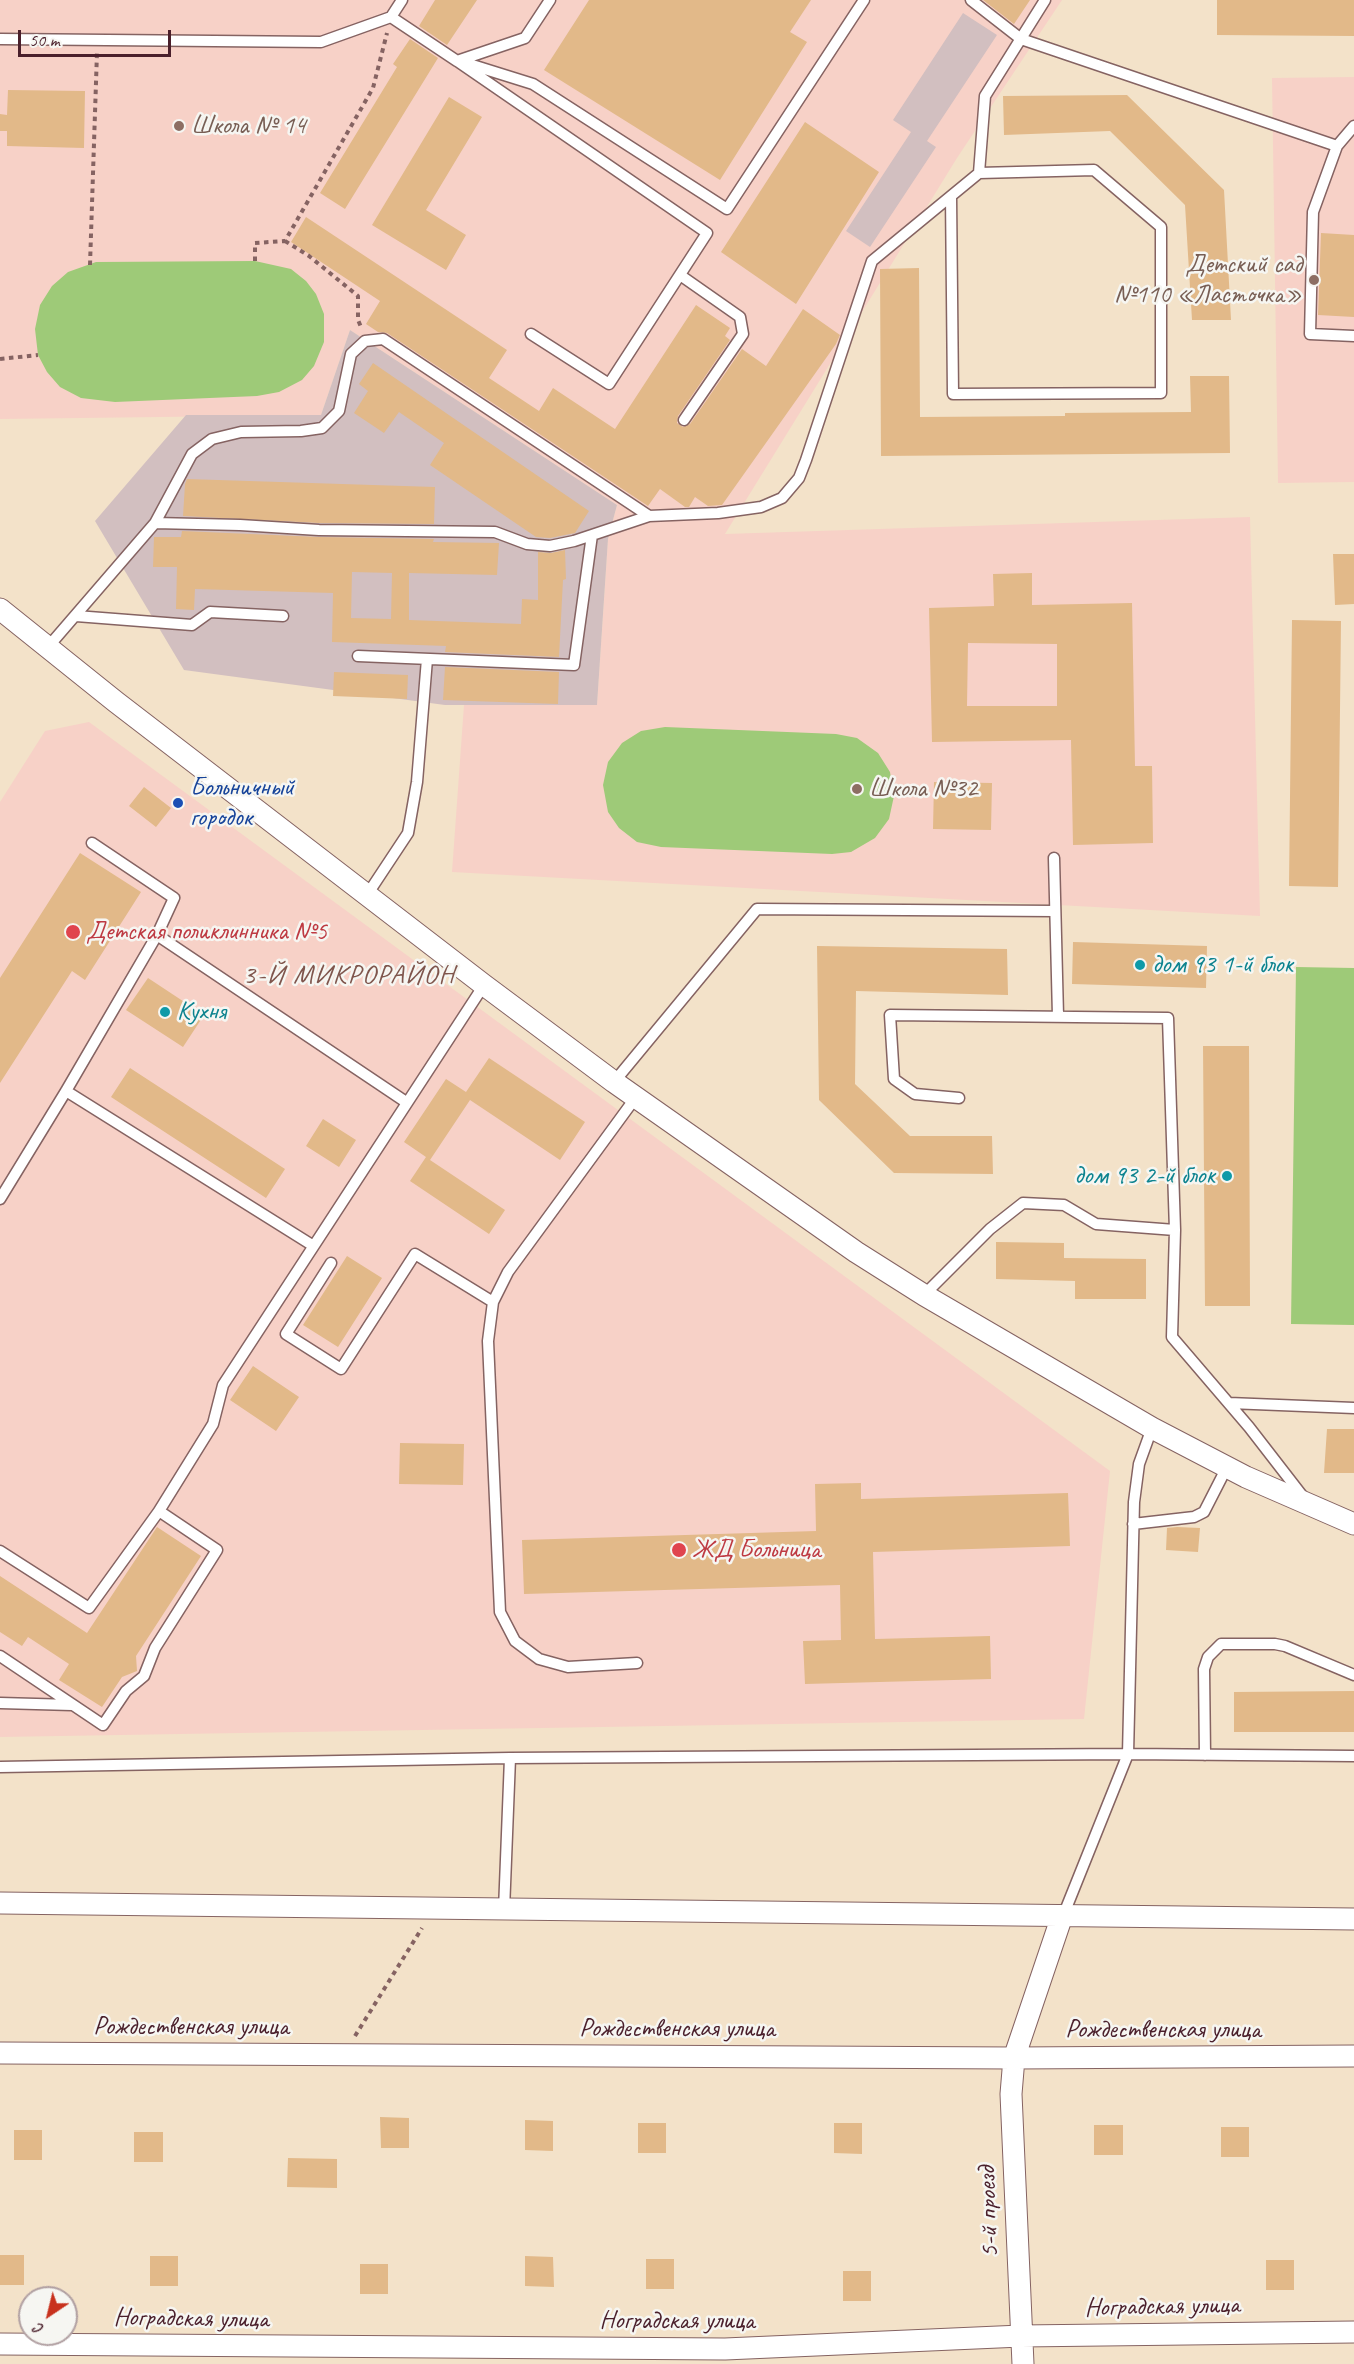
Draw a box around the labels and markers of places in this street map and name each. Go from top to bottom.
place label: Школа № 14 [191,110,306,142]
marker: Школа № 14 [172,119,186,133]
place label: Детский сад №110 «Ласточка» [1114,249,1302,310]
marker: Детский сад №110 «Ласточка» [1307,273,1321,287]
place label: Больничный городок [190,772,294,834]
place label: Школа №32 [869,773,978,805]
marker: Школа №32 [850,782,864,796]
marker: Больничный городок [171,796,185,810]
place label: Детская поликлинника №5 [86,916,327,948]
marker: Детская поликлинника №5 [64,923,82,941]
place label: дом 93 1-й блок [1152,949,1293,981]
marker: дом 93 1-й блок [1133,958,1147,972]
place label: Кухня [177,996,226,1028]
marker: Кухня [158,1005,172,1019]
place label: дом 93 2-й блок [1074,1160,1215,1192]
marker: дом 93 2-й блок [1220,1169,1234,1183]
place label: ЖД Больница [692,1534,820,1566]
marker: ЖД Больница [670,1541,688,1559]

